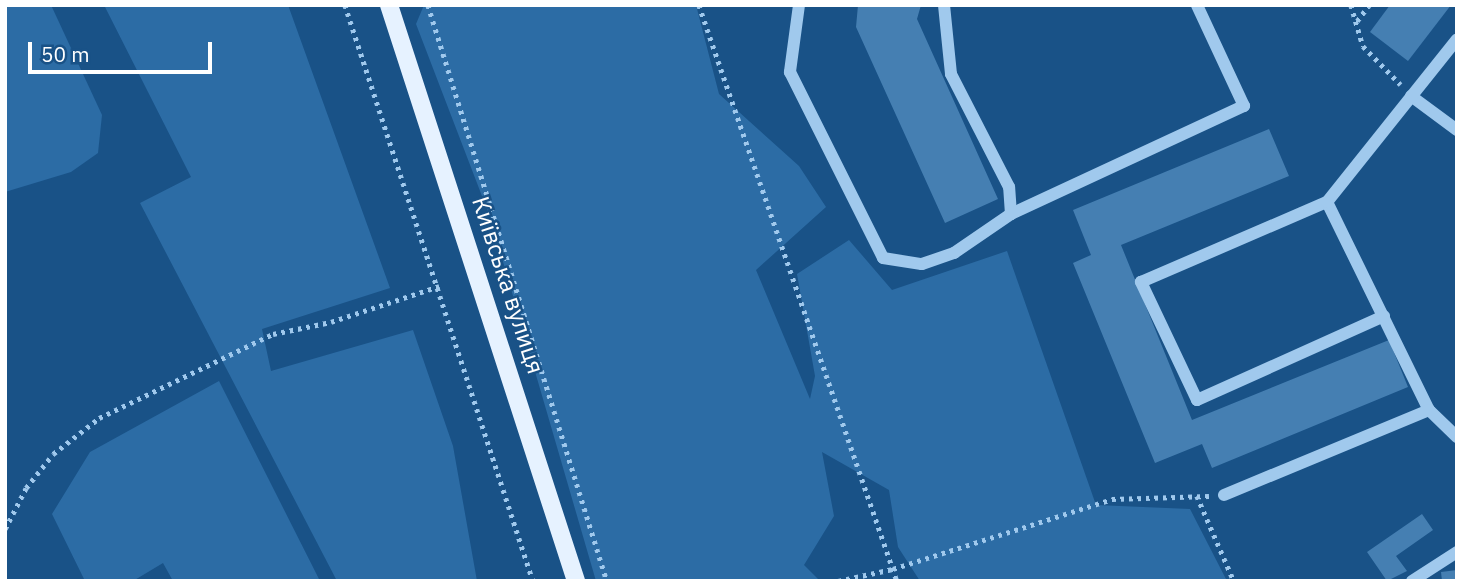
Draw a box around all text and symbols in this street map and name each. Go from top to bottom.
scale bar [32,28,215,72]
text: 50 m [41,40,90,68]
street label: Київська вулиця [466,193,550,377]

